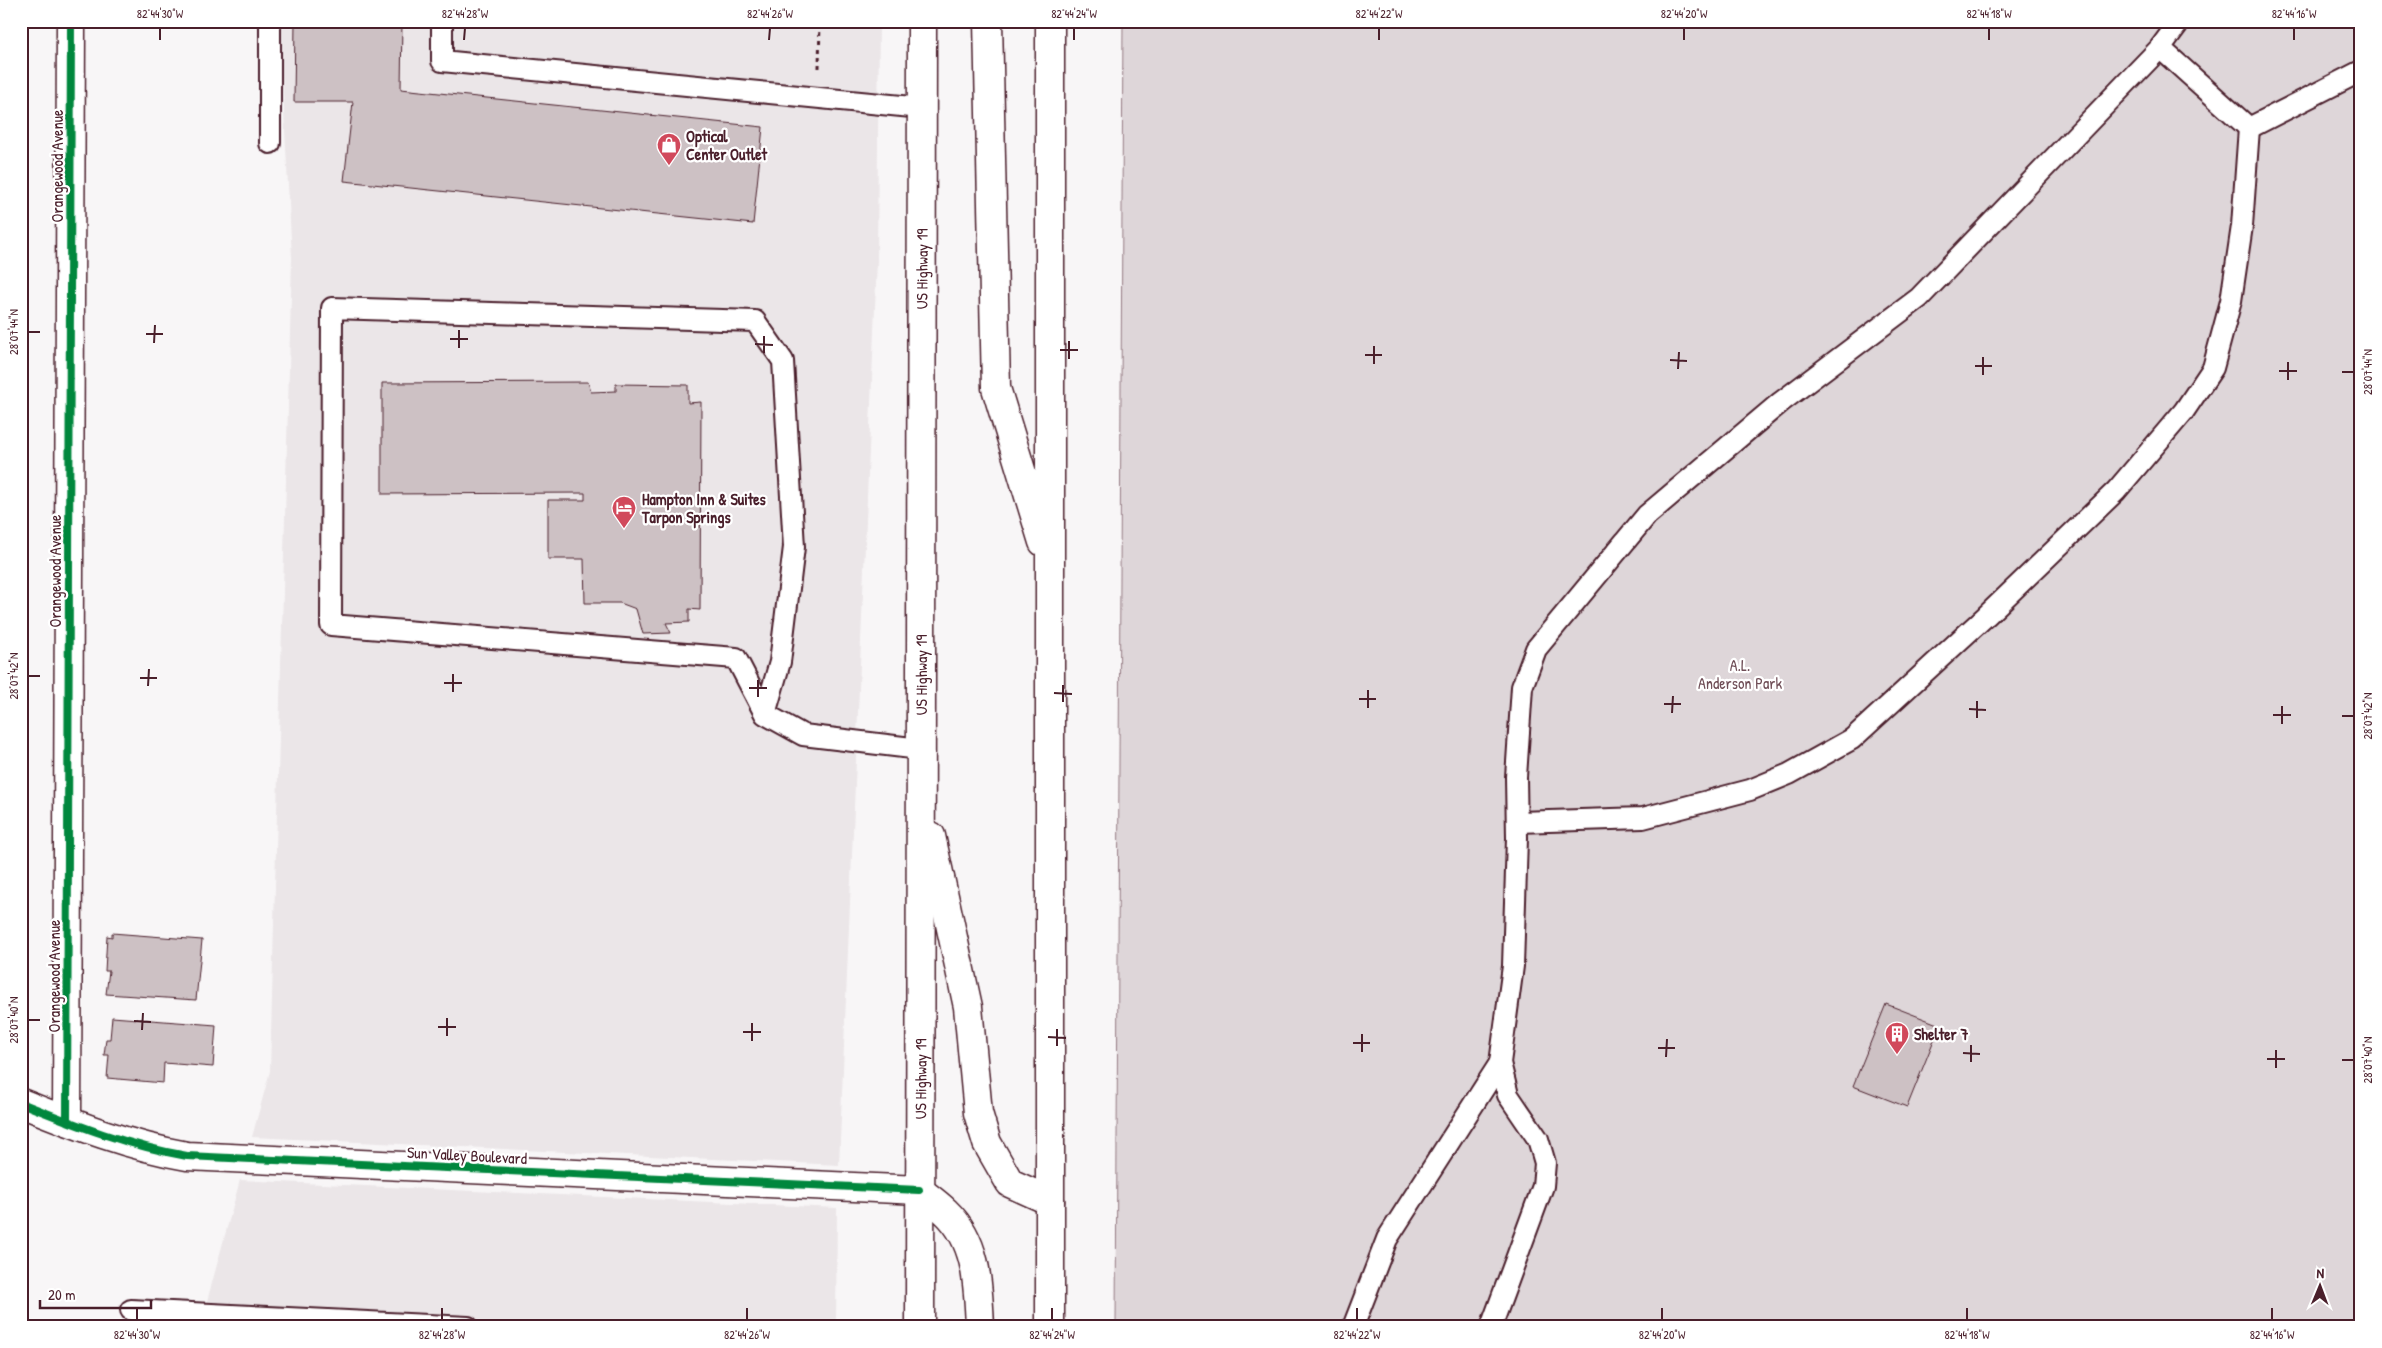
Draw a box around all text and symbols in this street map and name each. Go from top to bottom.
text: 82°44'30"W [137,5,184,22]
text: 82°44'28"W [442,5,489,22]
text: 82°44'26"W [747,5,794,22]
text: 82°44'24"W [1051,5,1097,22]
text: 82°44'22"W [1356,5,1403,22]
text: 82°44'20"W [1661,5,1708,22]
text: 82°44'18"W [1966,5,2012,22]
text: 82°44'16"W [2272,5,2317,22]
street label: Orangewood Avenue [46,109,68,222]
place label: Optical Center Outlet [686,125,768,165]
shop icon: Optical Center Outlet [656,132,682,166]
street label: US Highway 19 [911,229,933,309]
text: 28°07'44"N [5,309,22,355]
text: 28°07'44"N [2359,349,2376,395]
place label: Hampton Inn & Suites Tarpon Springs [641,488,767,529]
hotel icon: Hampton Inn & Suites Tarpon Springs [611,495,637,529]
street label: Orangewood Avenue [44,514,66,627]
street label: US Highway 19 [910,635,932,715]
text: 28°07'42"N [5,652,22,700]
park label: A.L. Anderson Park [1698,654,1782,694]
text: 28°07'42"N [2359,692,2376,740]
street label: Orangewood Avenue [43,919,65,1032]
text: 28°07'40"N [5,997,22,1043]
building icon: Shelter 7 [1884,1021,1910,1055]
place label: Shelter 7 [1914,1023,1968,1045]
text: 28°07'40"N [2359,1037,2376,1083]
street label: US Highway 19 [909,1039,931,1119]
street label: Sun Valley Boulevard [406,1141,528,1169]
north arrow [2294,1260,2344,1310]
text: N [2316,1263,2325,1282]
scale bar [40,1278,151,1310]
text: 20 m [48,1284,75,1305]
text: 82°44'30"W [114,1326,161,1343]
text: 82°44'28"W [419,1326,466,1343]
text: 82°44'26"W [724,1326,771,1343]
text: 82°44'24"W [1029,1326,1075,1343]
text: 82°44'22"W [1334,1326,1381,1343]
text: 82°44'20"W [1639,1326,1686,1343]
text: 82°44'18"W [1944,1326,1990,1343]
text: 82°44'16"W [2250,1326,2295,1343]

